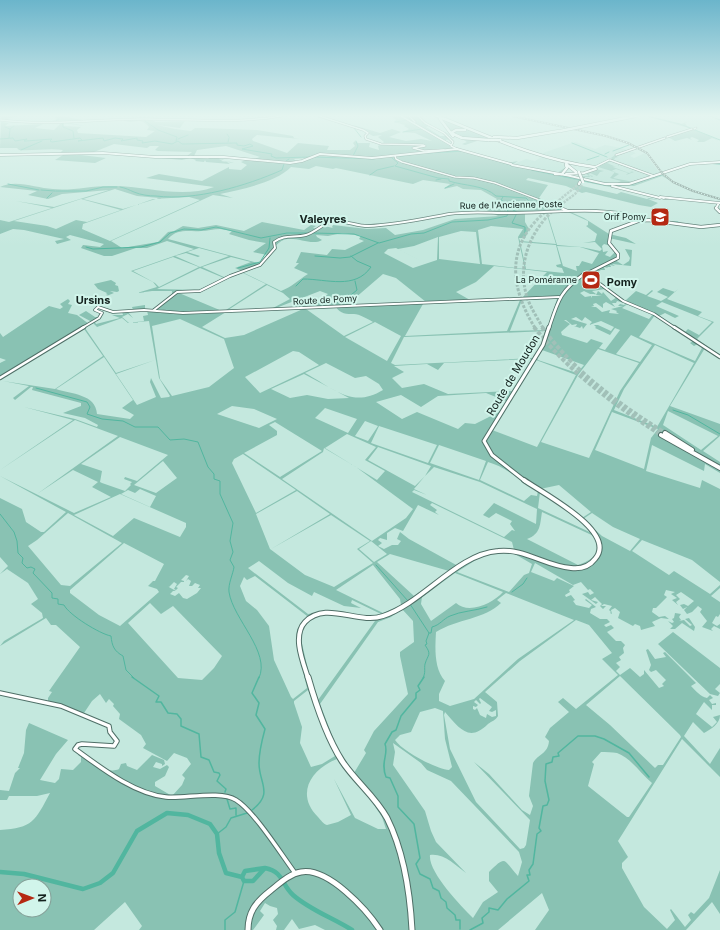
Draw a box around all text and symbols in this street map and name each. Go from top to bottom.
street label: Rue de l'Ancienne Poste [459,198,562,211]
school or university icon: Orif Pomy [649,206,671,228]
place label: Orif Pomy [604,211,646,222]
district label: Valeyres [300,212,346,226]
sports icon: La Poméranne [580,269,602,291]
place label: La Poméranne [516,274,577,285]
district label: Pomy [607,275,638,289]
street label: Route de Pomy [293,292,357,307]
district label: Ursins [76,293,110,307]
street label: Route de Moudon [483,332,543,418]
north arrow [12,878,52,918]
text: N [35,894,49,902]

